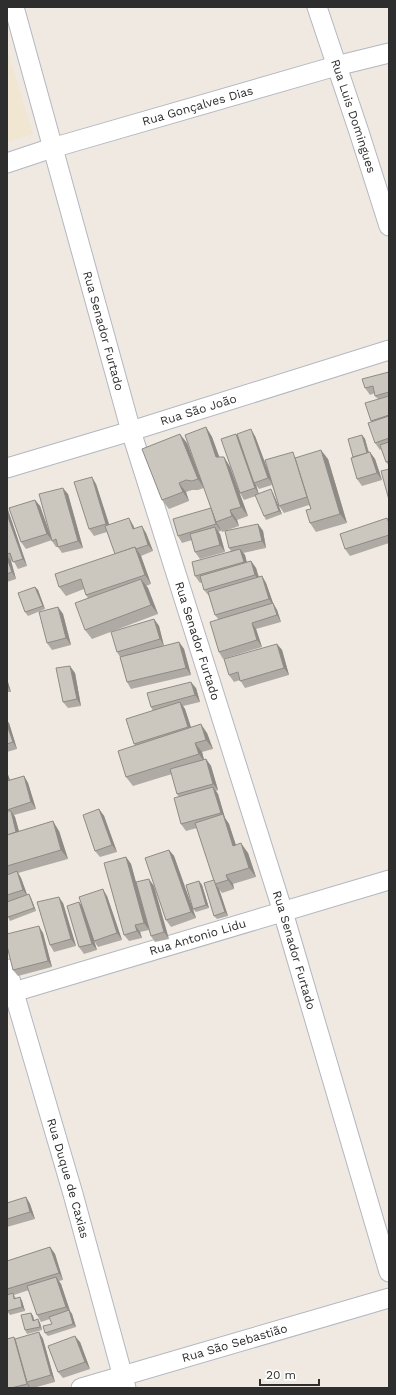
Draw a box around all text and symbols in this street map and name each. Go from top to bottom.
street label: Rua Luis Domingues [328,57,379,175]
street label: Rua Gonçalves Dias [141,83,255,129]
street label: Rua Senador Furtado [80,269,127,392]
street label: Rua São João [158,391,238,428]
street label: Rua Senador Furtado [172,580,223,702]
street label: Rua Senador Furtado [270,889,318,1011]
street label: Rua Antonio Lidu [148,916,248,958]
street label: Rua Duque de Caxias [44,1117,92,1240]
street label: Rua São Sebastião [180,1321,289,1365]
scale bar [260,1361,319,1387]
text: 20 m [266,1368,296,1382]

